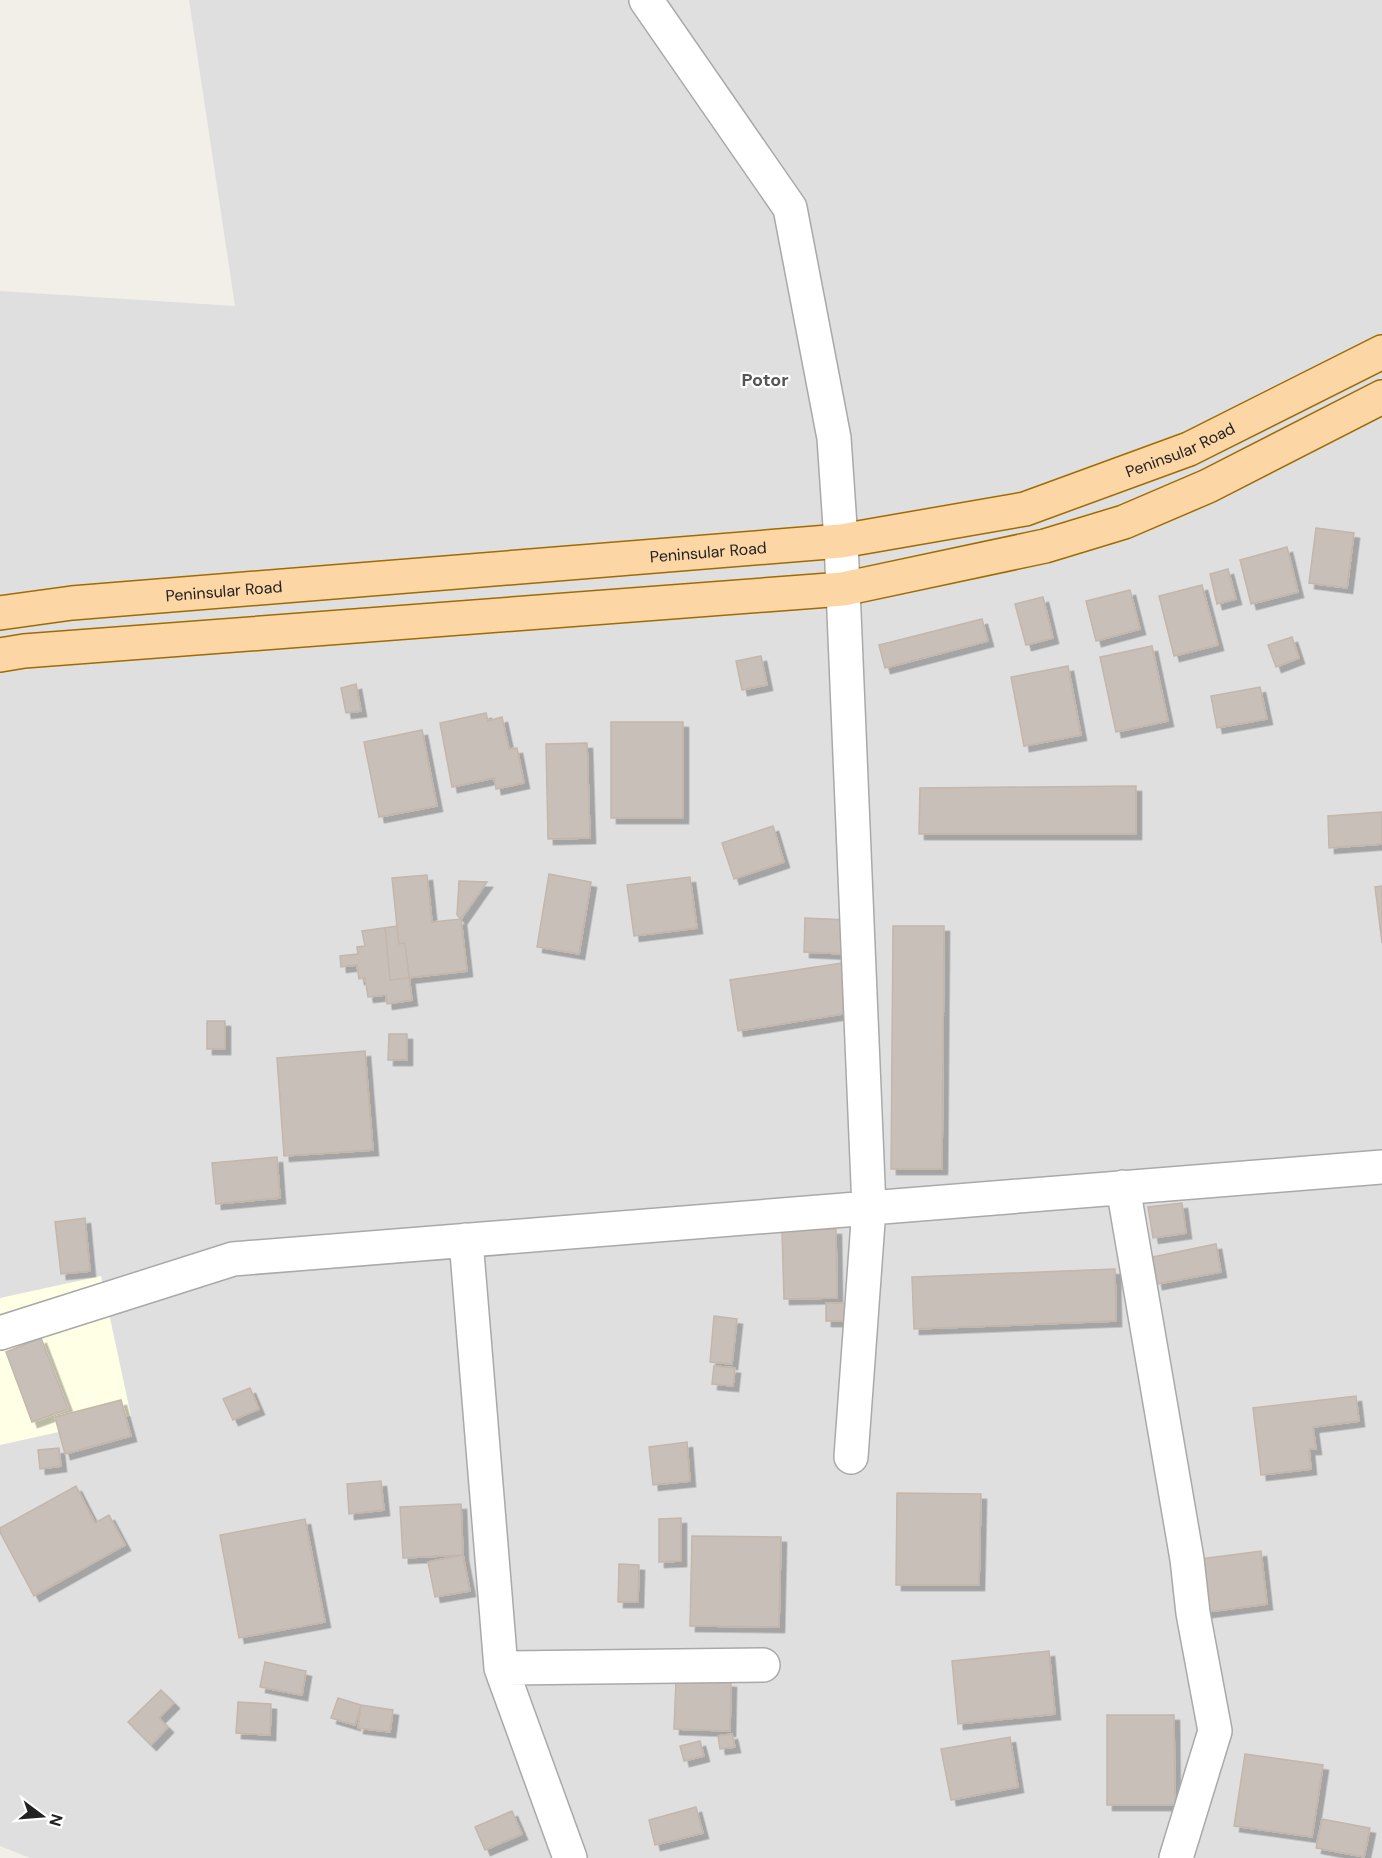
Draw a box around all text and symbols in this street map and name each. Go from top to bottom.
district label: Potor [741,368,789,392]
street label: Peninsular Road [1123,418,1239,482]
street label: Peninsular Road [649,537,768,567]
street label: Peninsular Road [165,576,283,606]
north arrow [12,1786,72,1846]
text: N [44,1811,68,1829]

